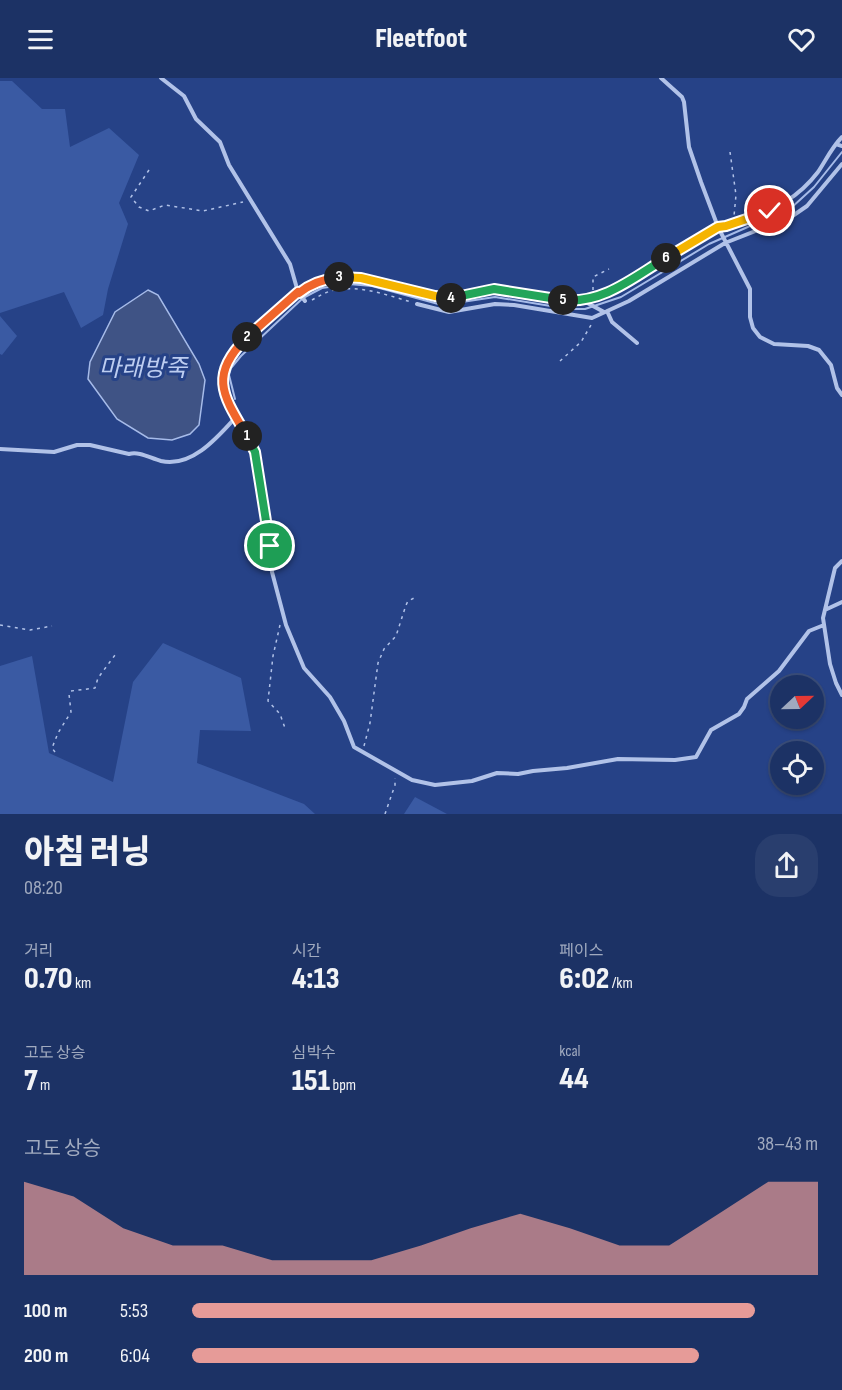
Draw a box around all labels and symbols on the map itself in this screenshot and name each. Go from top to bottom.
pin [744,185,795,236]
pin: 6 [651,243,681,273]
pin: 3 [324,262,354,292]
pin: 4 [436,283,466,313]
pin: 5 [548,285,578,315]
pin: 2 [232,322,262,352]
water label: 마래방죽 [99,354,189,383]
pin: 1 [232,421,262,451]
pin [244,520,295,571]
north arrow [770,675,824,729]

